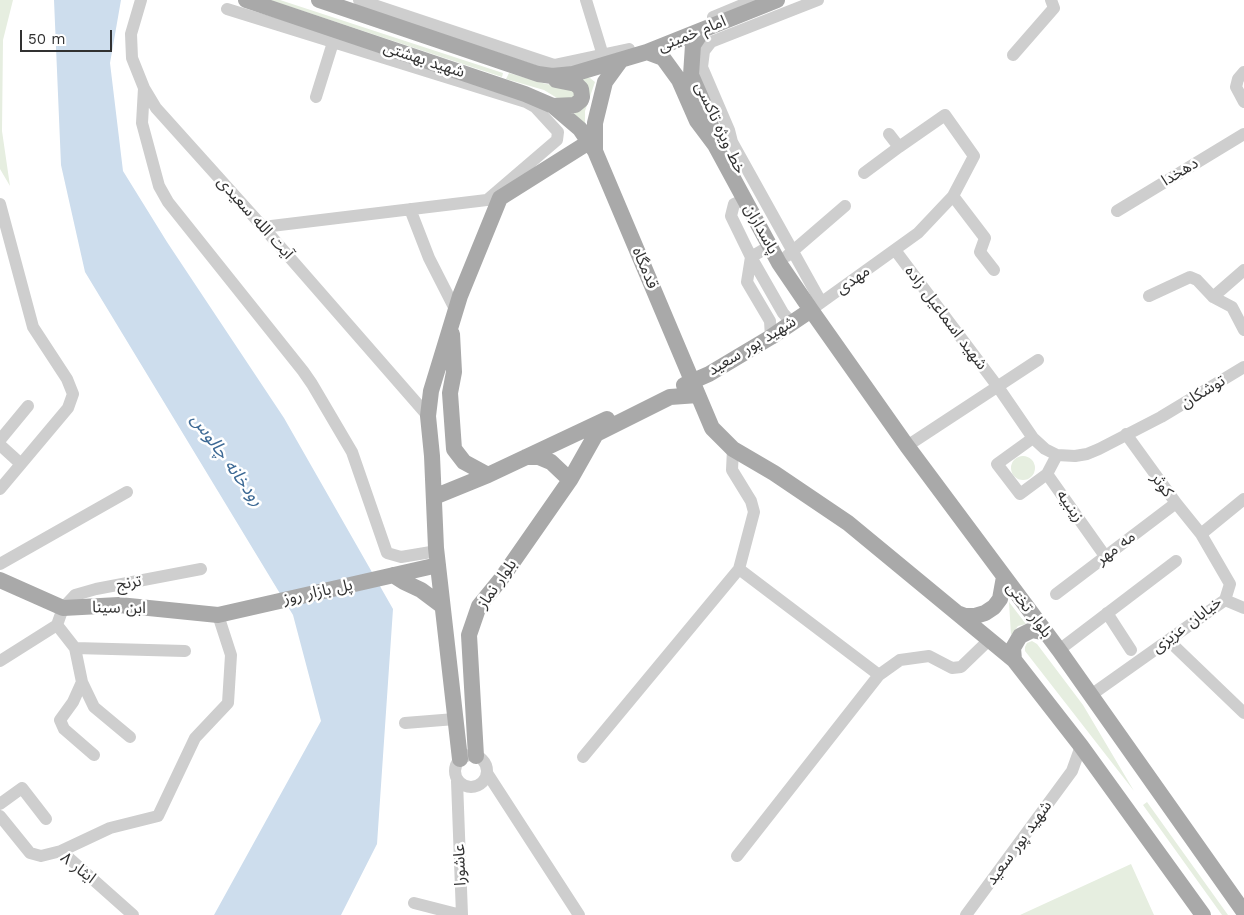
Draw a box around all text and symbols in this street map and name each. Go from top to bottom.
street label: امام خمینی [655,12,729,56]
scale bar [22,20,115,52]
text: 50 m [28,30,65,48]
street label: شهید بهشتی [381,38,467,82]
street label: خط ویژه تاکسی [690,79,750,177]
street label: دهخدا [1158,154,1202,190]
street label: آیت الله سعیدی [213,173,297,263]
street label: پاسداران [739,200,783,258]
street label: قدمگاه [628,244,662,292]
street label: مهدی [832,261,874,299]
street label: شهید اسماعیل زاده [901,262,991,374]
street label: شهید پور سعید [704,312,800,380]
street label: توشکان [1177,371,1229,413]
water label: رودخانه چالوس [186,409,268,511]
street label: کوثر [1147,469,1177,501]
street label: زینبیه [1052,486,1088,526]
street label: مه مهر [1092,527,1140,569]
street label: بلوار نماز [473,556,521,612]
street label: ترنج [115,571,143,595]
street label: پل بازار روز [282,575,354,609]
street label: بلوار تختی [1002,578,1056,642]
street label: خیابان عزیزی [1148,592,1226,658]
street label: ابن سینا [92,598,146,618]
street label: شهید پور سعید [982,797,1056,889]
street label: عاشورا [450,844,470,886]
street label: ایثار ۸ [56,848,100,888]

